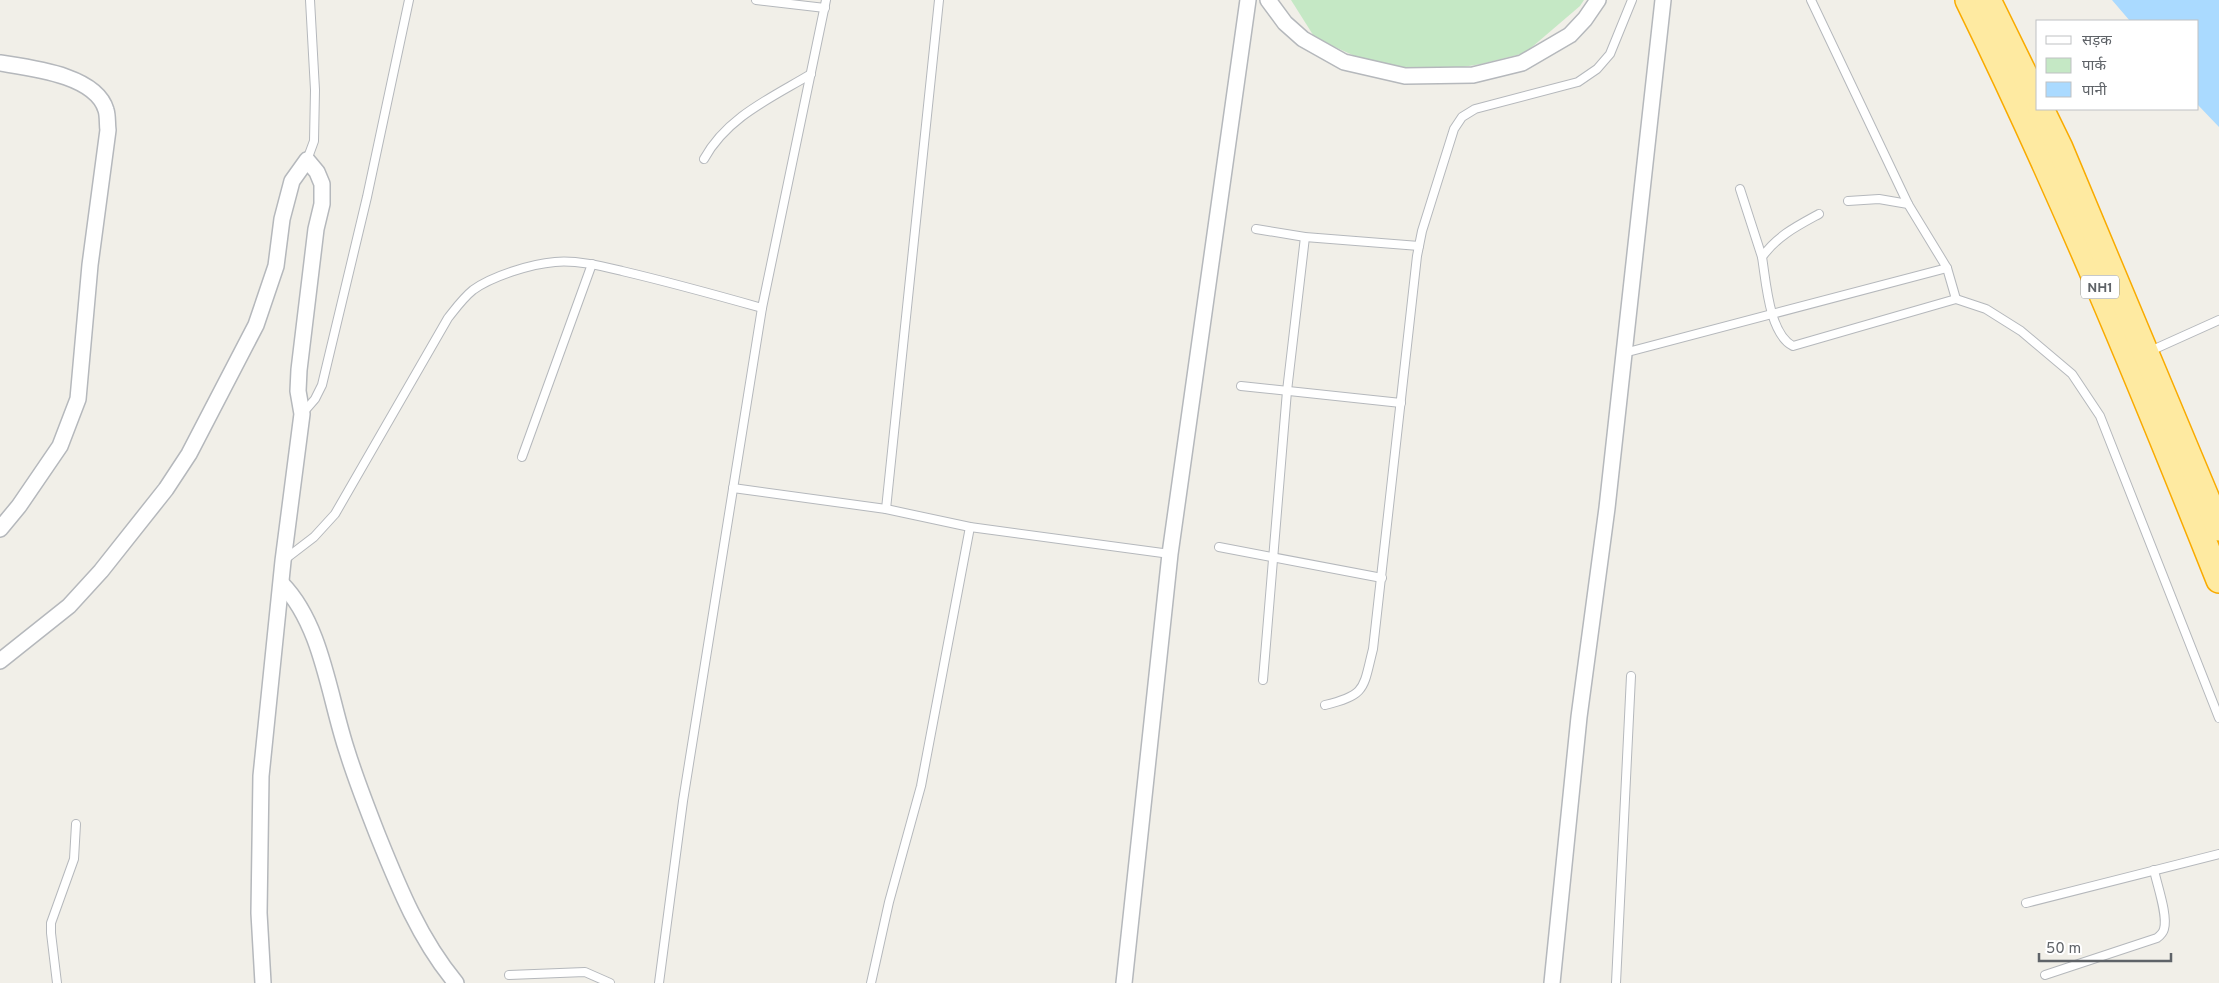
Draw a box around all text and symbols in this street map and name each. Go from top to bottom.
legend [2036,20,2199,110]
text: सड़क [2082,32,2112,51]
text: पार्क [2082,56,2106,76]
text: पानी [2082,82,2108,101]
road number: NH1 [2081,276,2119,298]
scale bar [2039,930,2172,962]
text: 50 m [2046,940,2081,959]

